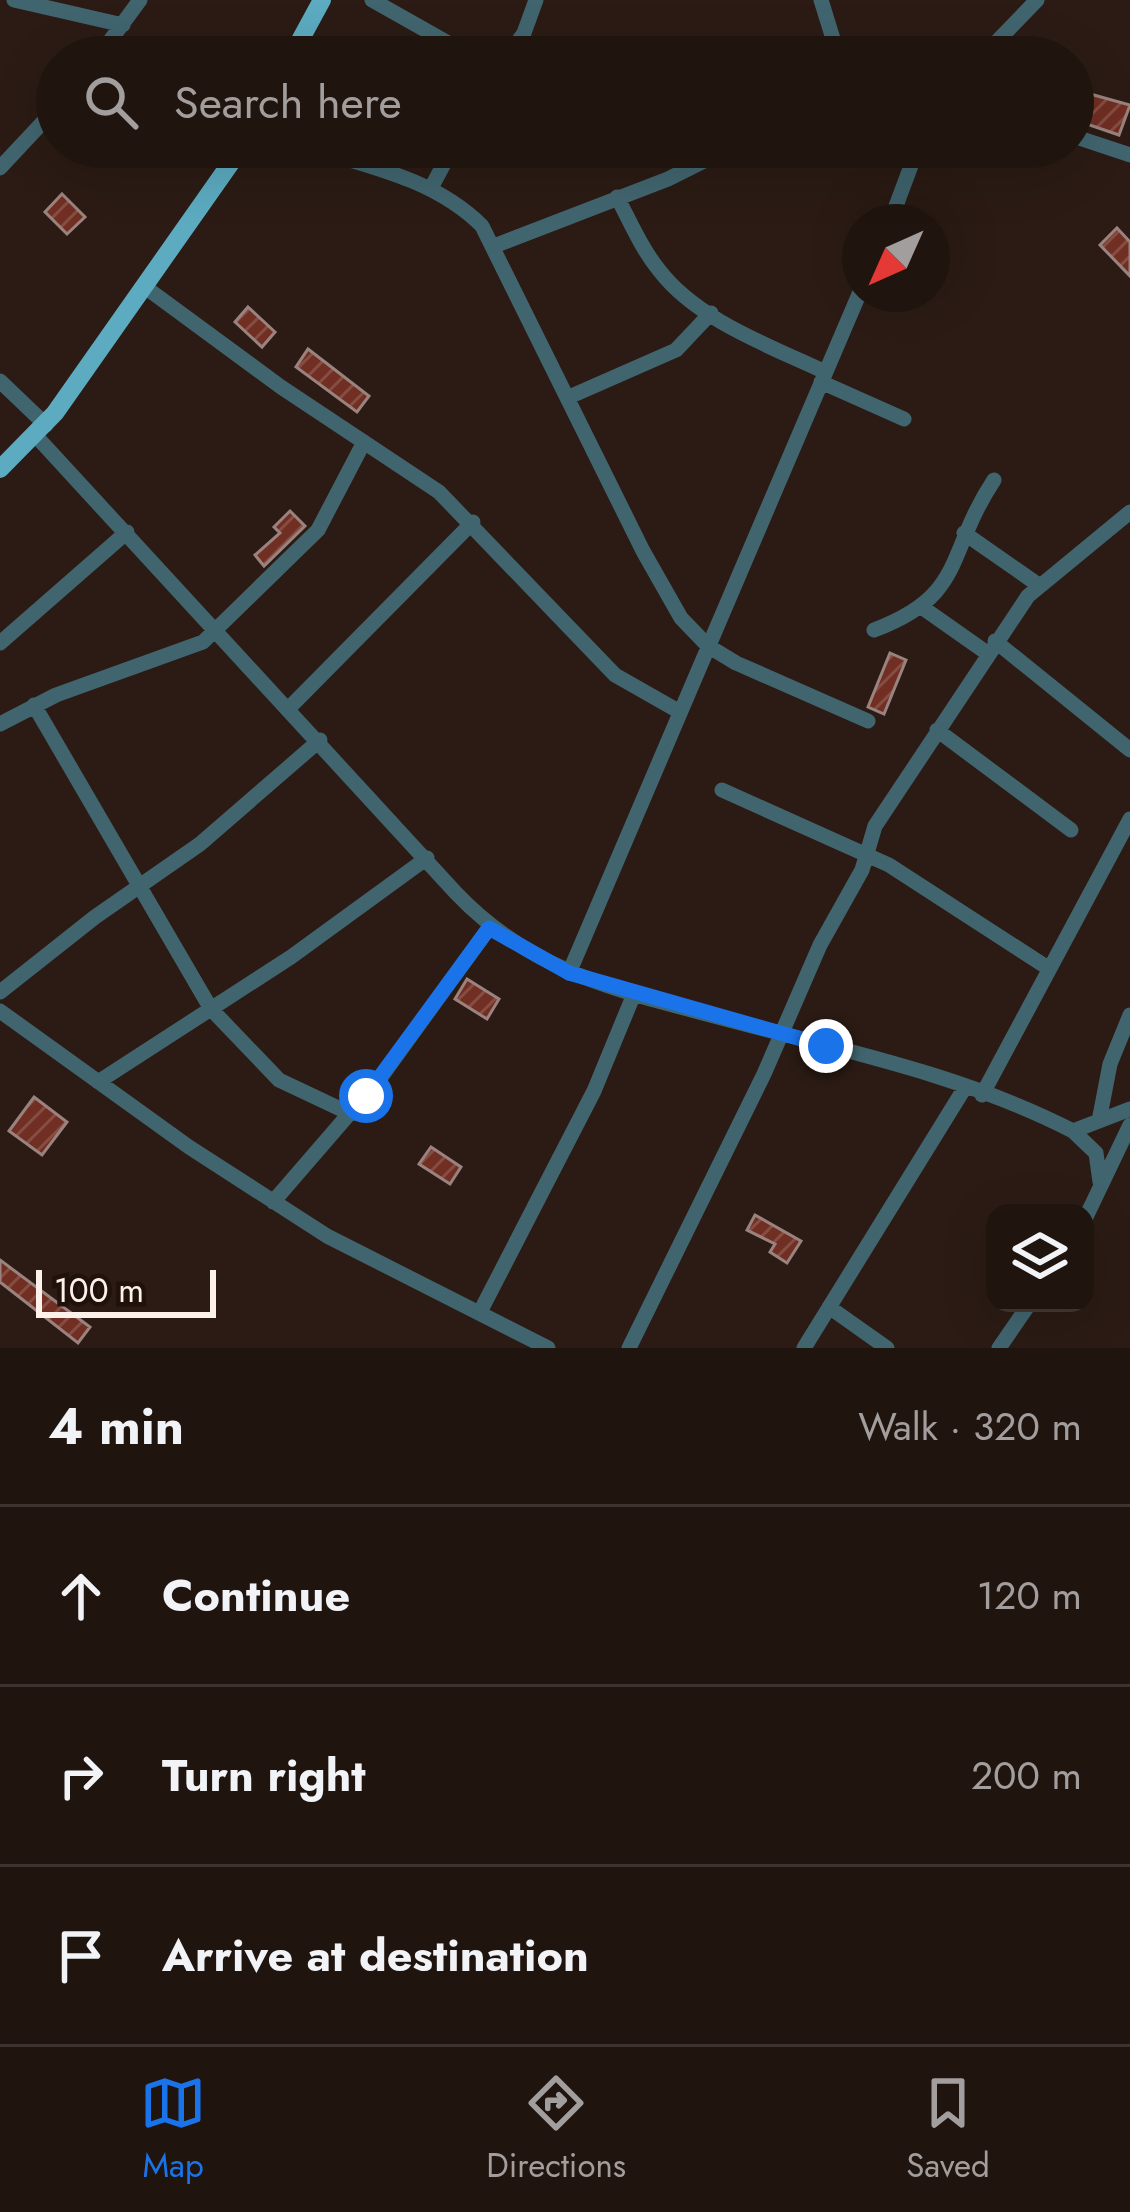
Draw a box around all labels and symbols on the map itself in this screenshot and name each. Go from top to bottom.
north arrow [842,204,950,312]
route end [799,1019,853,1073]
route start [339,1069,393,1123]
scale bar [36,1264,216,1317]

